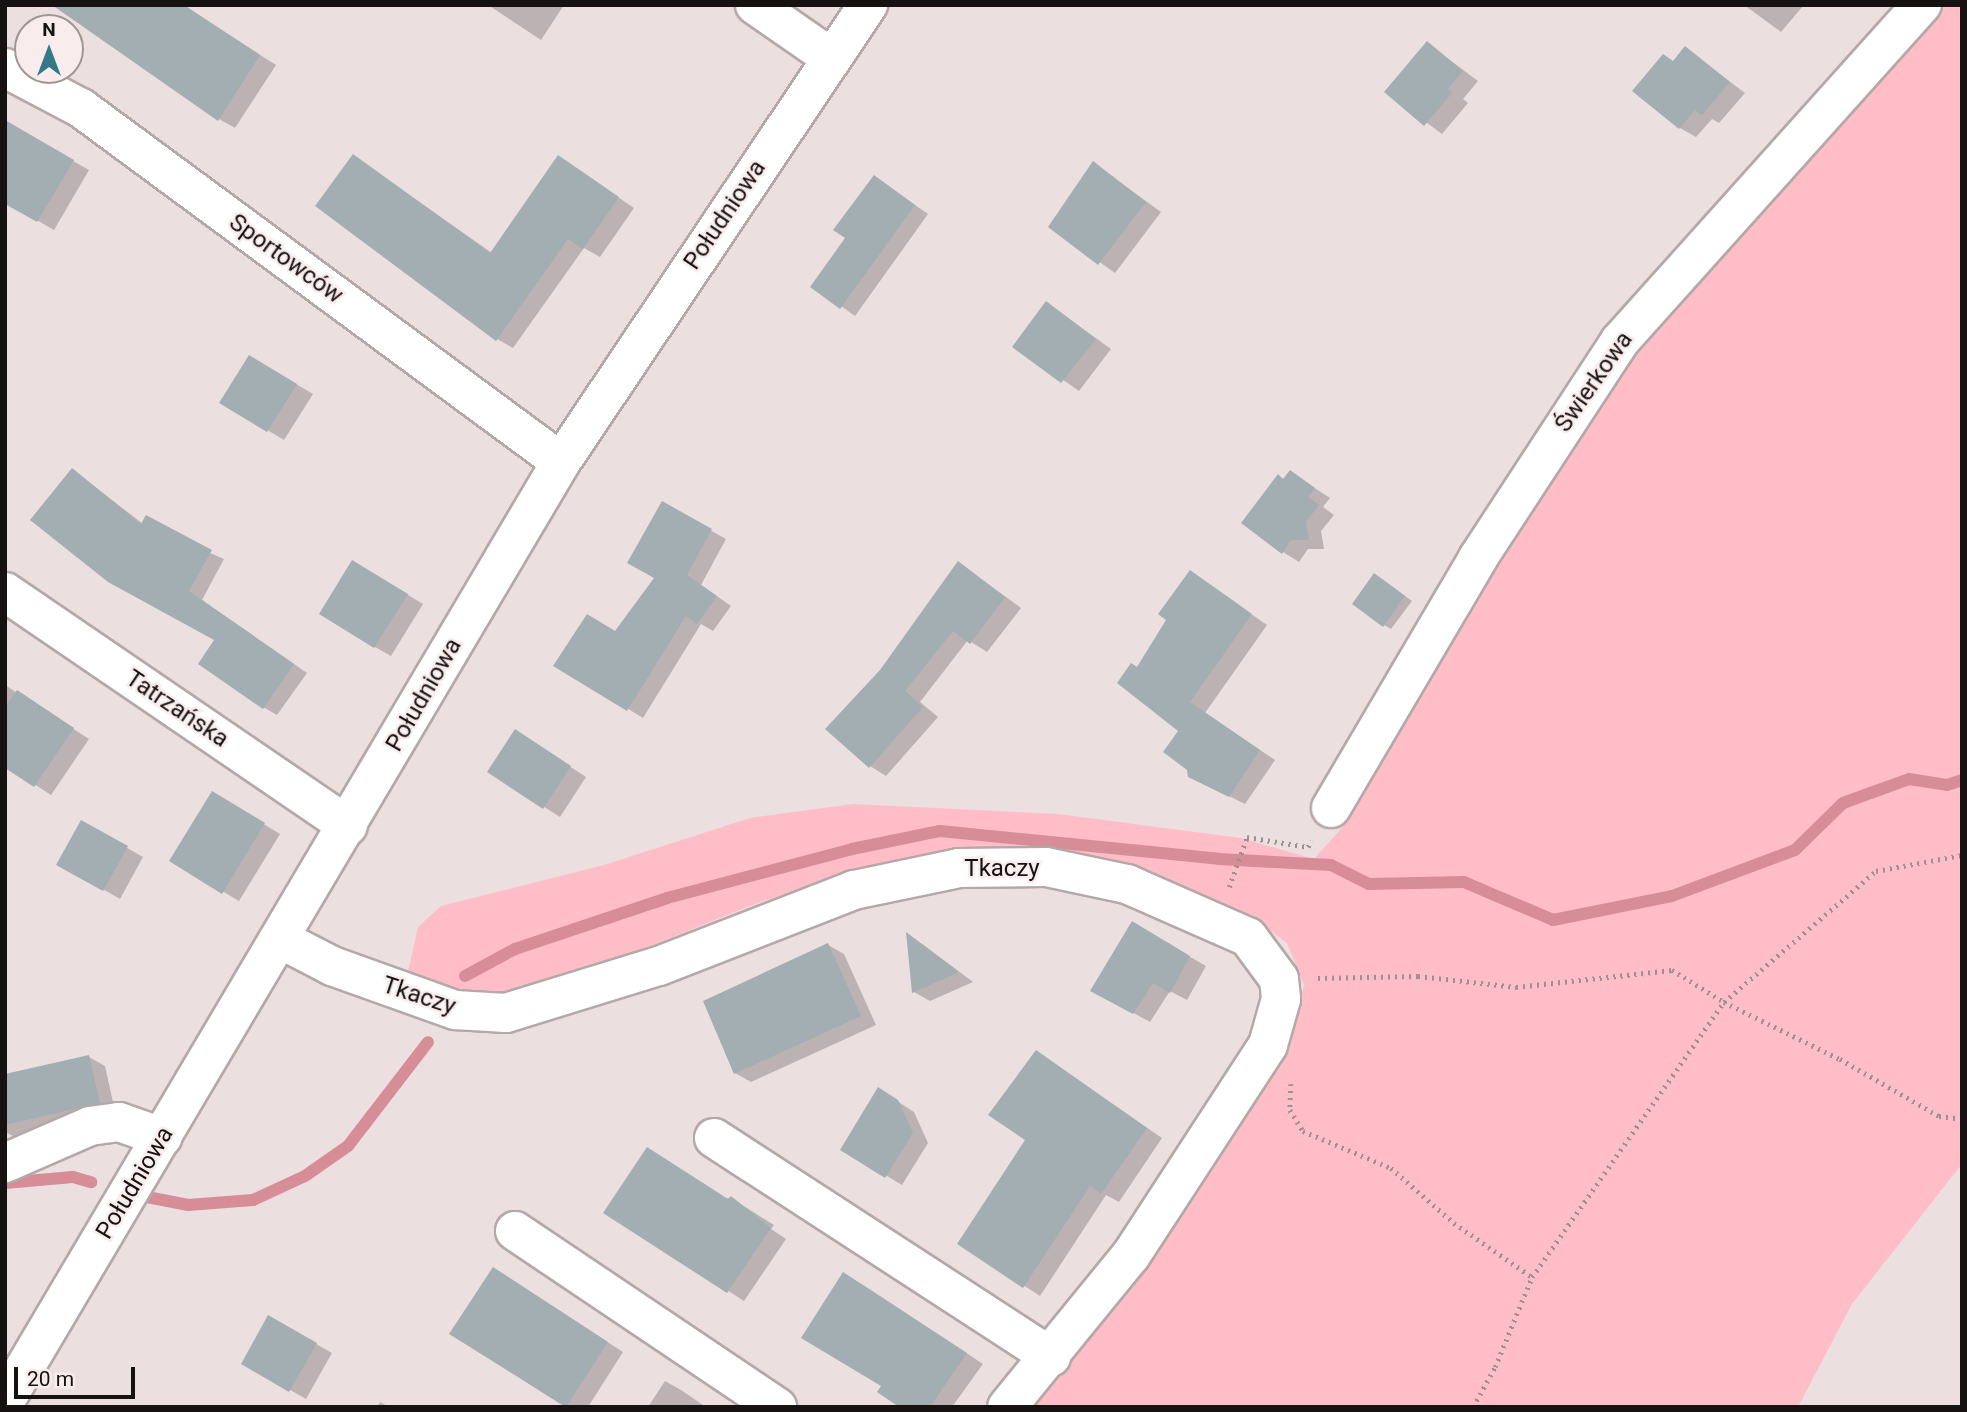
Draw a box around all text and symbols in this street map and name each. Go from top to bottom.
north arrow [14,14,84,84]
text: N [42,18,56,41]
street label: Południowa [678,155,772,275]
street label: Sportowców [223,208,349,310]
street label: Świerkowa [1549,326,1639,438]
street label: Południowa [380,633,468,757]
street label: Tatrzańska [120,664,234,754]
street label: Tkaczy [964,855,1040,883]
street label: Tkaczy [379,971,459,1021]
street label: Południowa [90,1122,180,1244]
scale bar [18,1352,138,1396]
text: 20 m [27,1367,74,1391]

